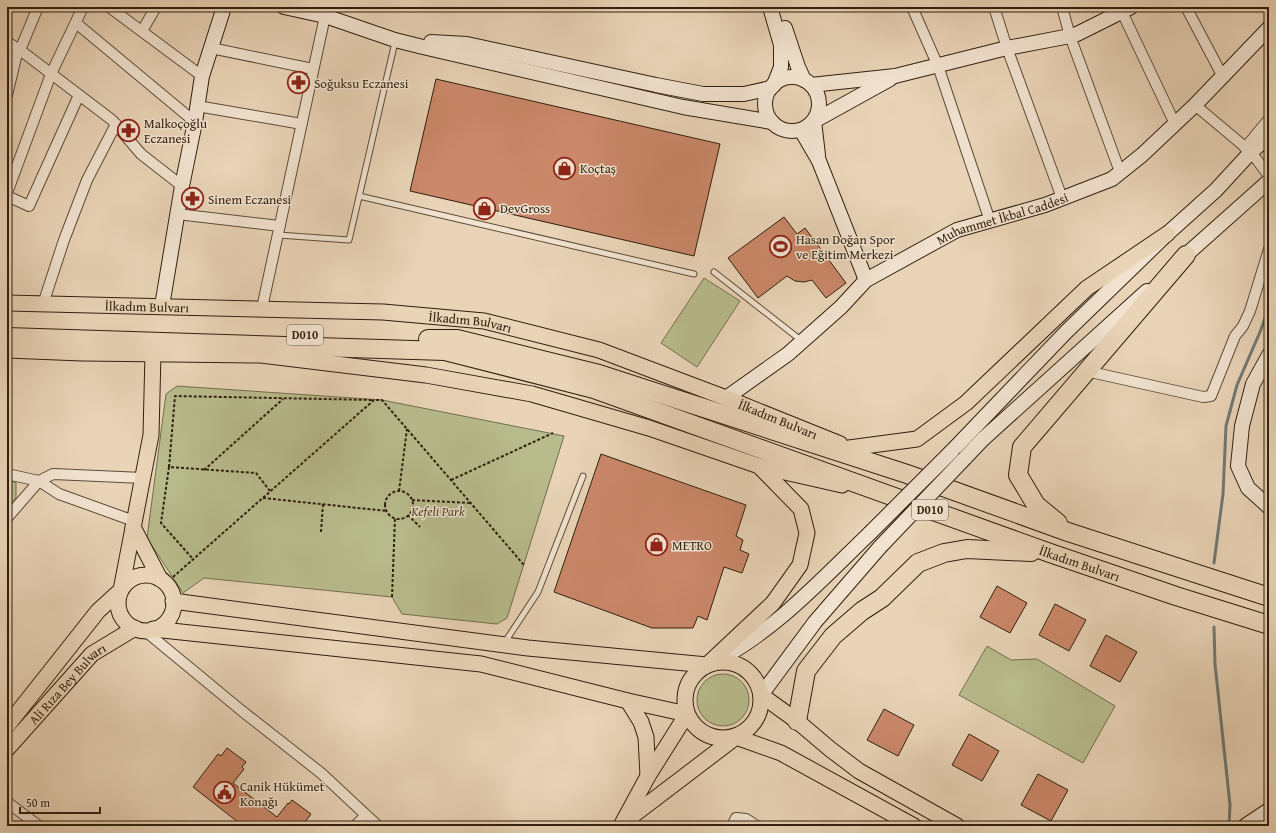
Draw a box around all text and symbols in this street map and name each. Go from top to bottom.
pharmacy icon: Soğuksu Eczanesi [285,70,311,96]
place label: Soğuksu Eczanesi [314,74,409,93]
place label: Malkoçoğlu Eczanesi [144,114,207,148]
pharmacy icon: Malkoçoğlu Eczanesi [116,117,142,143]
shop icon: Koçtaş [552,155,578,181]
place label: Koçtaş [580,159,616,178]
pharmacy icon: Sinem Eczanesi [179,186,205,212]
street label: Muhammet İkbal Caddesi [933,188,1071,250]
place label: Sinem Eczanesi [208,190,292,209]
shop icon: DevGross [472,195,498,221]
place label: DevGross [500,199,550,218]
place label: Hasan Doğan Spor ve Eğitim Merkezi [796,230,896,264]
sports icon: Hasan Doğan Spor ve Eğitim Merkezi [768,233,794,259]
street label: İlkadım Bulvarı [105,296,190,317]
street label: İlkadım Bulvarı [428,307,514,338]
road number: D010 [287,325,323,345]
street label: İlkadım Bulvarı [735,395,821,444]
road number: D010 [912,500,948,520]
park label: Kefeli Park [410,502,465,521]
shop icon: METRO [643,532,669,558]
place label: METRO [672,536,712,555]
street label: İlkadım Bulvarı [1037,541,1123,586]
street label: Ali Rıza Bey Bulvarı [24,639,110,729]
place label: Canik Hükümet Konağı [240,777,325,811]
public building icon: Canik Hükümet Konağı [211,780,237,806]
scale bar [20,789,100,815]
text: 50 m [26,794,50,811]

